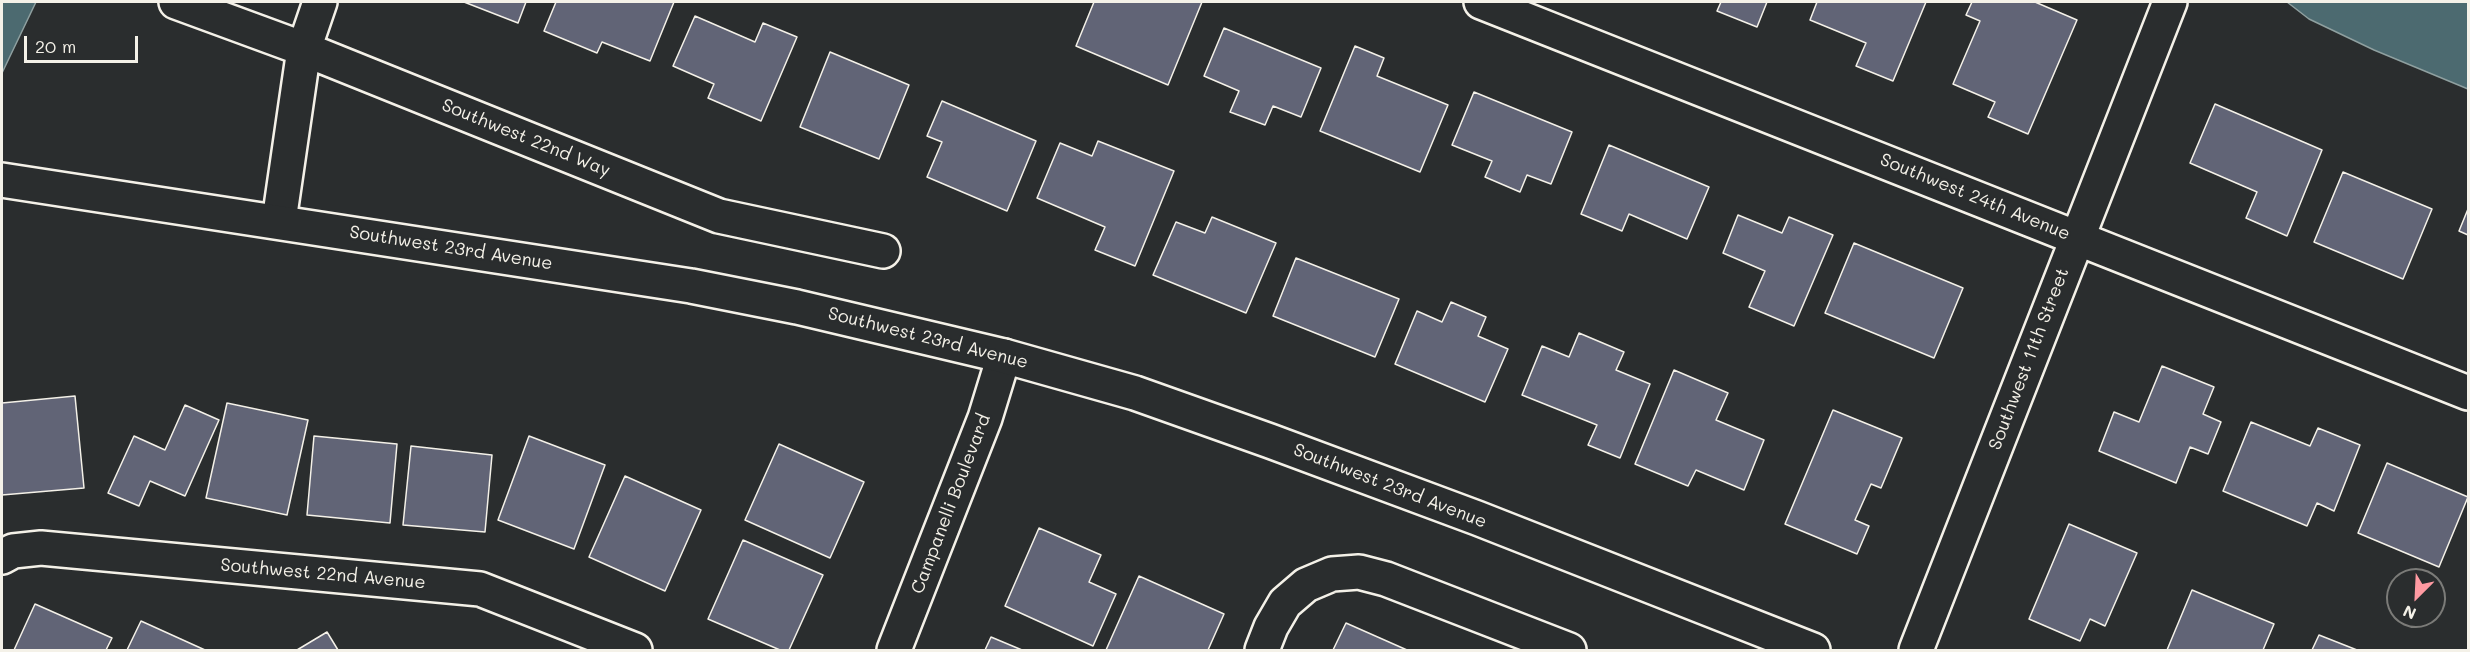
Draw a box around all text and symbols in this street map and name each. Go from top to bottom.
scale bar [27,24,141,62]
text: 20 m [35,34,76,58]
street label: Southwest 22nd Way [439,94,613,182]
street label: Southwest 24th Avenue [1877,149,2073,245]
street label: Southwest 23rd Avenue [348,221,554,275]
street label: Southwest 11th Street [1984,265,2074,453]
street label: Southwest 23rd Avenue [826,303,1030,373]
street label: Campanelli Boulevard [907,411,995,597]
street label: Southwest 23rd Avenue [1290,439,1490,533]
street label: Southwest 22nd Avenue [220,554,426,594]
north arrow [2386,568,2446,628]
text: N [2399,601,2419,625]

